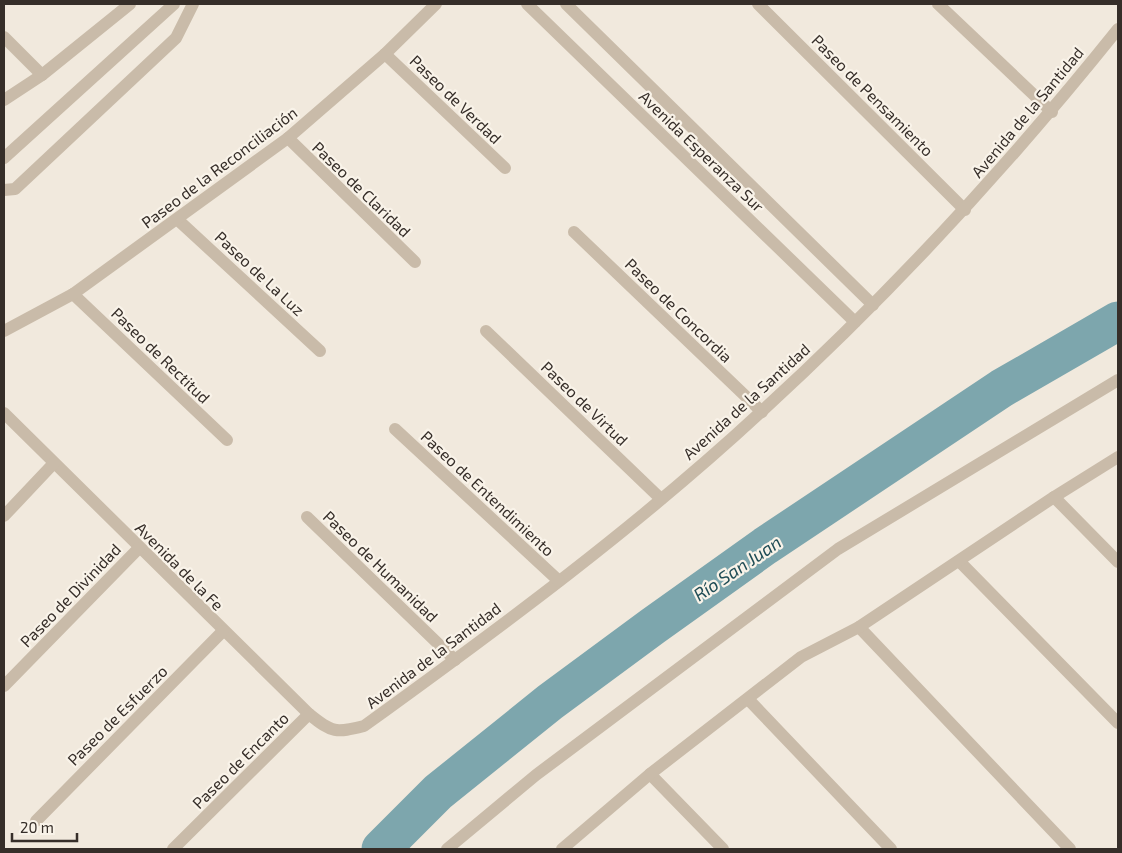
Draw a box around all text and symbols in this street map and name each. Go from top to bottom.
street label: Paseo de Pensamiento [808,30,938,160]
street label: Avenida de la Santidad [967,43,1087,181]
street label: Paseo de Verdad [406,51,506,147]
street label: Avenida Esperanza Sur [636,87,769,216]
street label: Paseo de la Reconciliación [137,102,301,232]
street label: Paseo de Claridad [309,137,415,241]
street label: Paseo de La Luz [211,227,309,319]
street label: Paseo de Concordia [622,254,736,366]
street label: Paseo de Rectitud [108,303,214,407]
street label: Avenida de la Santidad [679,339,813,463]
street label: Paseo de Virtud [538,357,632,449]
street label: Paseo de Entendimiento [417,426,559,560]
street label: Paseo de Humanidad [320,506,442,626]
street label: Avenida de la Fe [132,518,228,614]
water label: Río San Juan [689,531,785,605]
street label: Paseo de Divinidad [16,539,124,651]
street label: Avenida de la Santidad [362,598,504,712]
street label: Paseo de Esfuerzo [63,661,171,769]
street label: Paseo de Encanto [188,708,292,812]
scale bar [12,810,78,842]
text: 20 m [20,818,54,836]

